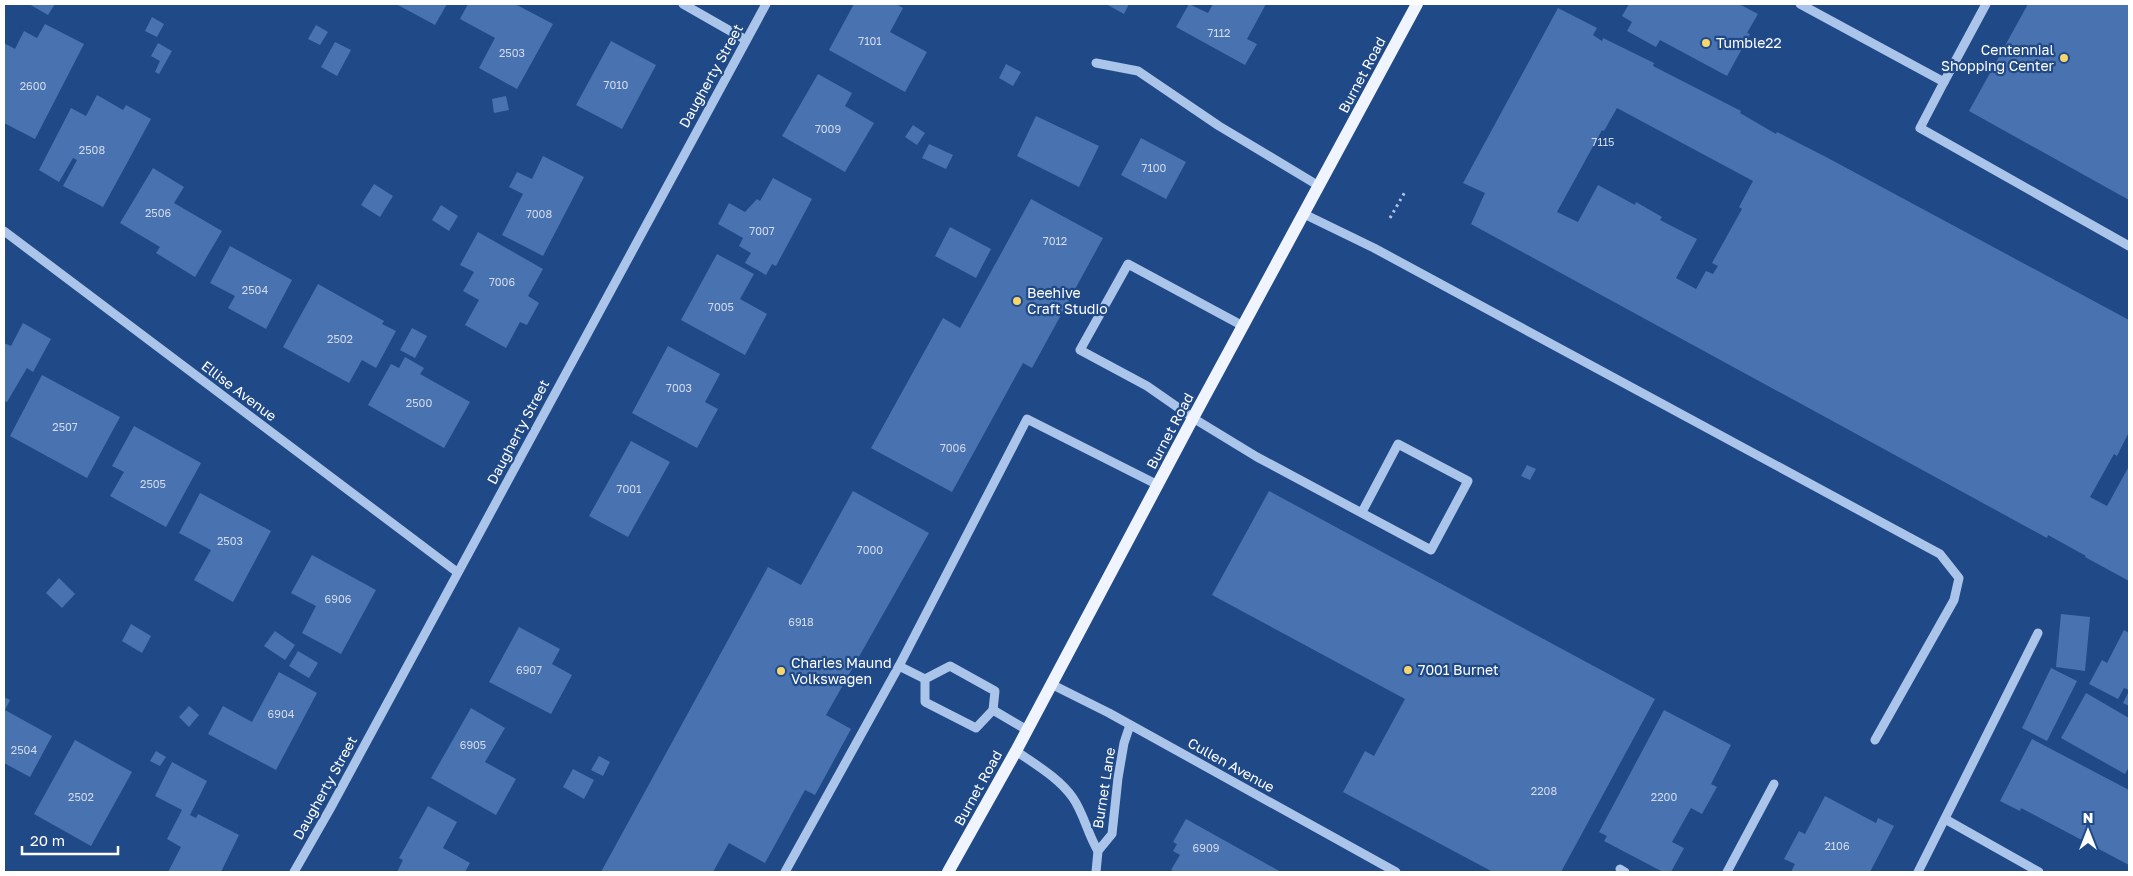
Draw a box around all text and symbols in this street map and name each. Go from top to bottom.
street label: Daugherty Street [675,21,746,131]
house number: 7112 [1208,26,1230,39]
house number: 7101 [858,34,882,47]
street label: Burnet Road [1334,34,1389,116]
place label: Tumble22 [1716,34,1782,51]
marker: Tumble22 [1700,37,1712,49]
place label: Centennial Shopping Center [1941,41,2055,74]
house number: 2503 [499,46,525,59]
marker: Centennial Shopping Center [2058,52,2070,64]
house number: 7010 [604,78,629,91]
house number: 2600 [20,79,47,92]
house number: 7009 [815,122,841,135]
house number: 7115 [1592,135,1614,148]
house number: 2508 [79,143,105,156]
house number: 7100 [1142,161,1167,174]
house number: 2506 [145,206,171,219]
house number: 7008 [526,207,552,220]
house number: 7007 [749,224,775,237]
house number: 7012 [1043,234,1067,247]
house number: 7006 [489,275,515,288]
house number: 2504 [242,283,268,296]
place label: Beehive Craft Studio [1027,284,1108,317]
marker: Beehive Craft Studio [1011,295,1023,307]
house number: 7005 [708,300,734,313]
house number: 2502 [327,332,353,345]
street label: Ellise Avenue [198,357,280,424]
street label: Daugherty Street [483,377,552,487]
house number: 7003 [666,381,692,394]
street label: Burnet Road [1142,390,1197,472]
house number: 2500 [406,396,432,409]
house number: 2507 [52,420,78,433]
house number: 7006 [940,441,966,454]
house number: 2505 [140,477,166,490]
house number: 7001 [617,482,641,495]
house number: 2503 [217,534,243,547]
house number: 7000 [857,543,883,556]
house number: 6906 [325,592,352,605]
house number: 6918 [788,615,814,628]
place label: Charles Maund Volkswagen [791,654,892,687]
place label: 7001 Burnet [1418,661,1499,678]
house number: 6907 [516,663,542,676]
marker: 7001 Burnet [1402,664,1414,676]
marker: Charles Maund Volkswagen [775,665,787,677]
house number: 6904 [268,707,295,720]
street label: Daugherty Street [289,733,360,843]
street label: Cullen Avenue [1185,734,1278,795]
house number: 6905 [460,738,486,751]
house number: 2504 [11,743,37,756]
street label: Burnet Lane [1089,746,1118,830]
street label: Burnet Road [950,747,1005,828]
house number: 2208 [1531,784,1557,797]
house number: 2502 [68,790,94,803]
house number: 2200 [1651,790,1677,803]
north arrow [2063,806,2113,856]
text: N [2083,809,2093,826]
scale bar [22,824,119,856]
text: 20 m [30,831,65,849]
house number: 2106 [1824,839,1850,852]
house number: 6909 [1193,841,1219,854]

